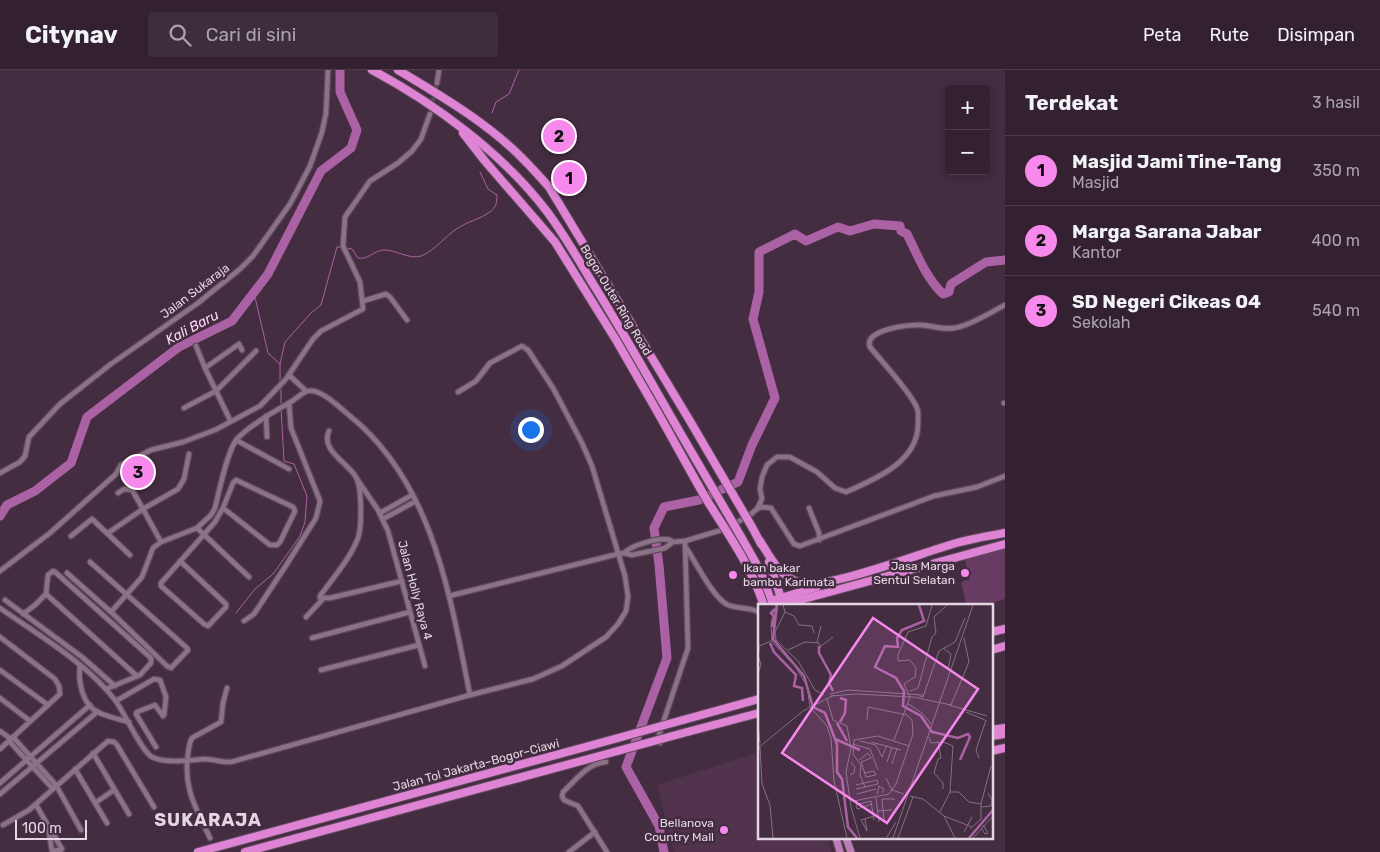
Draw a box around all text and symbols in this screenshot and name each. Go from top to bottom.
search box [148,12,498,57]
text: Citynav [25,21,118,49]
icon: search [166,21,194,49]
text: Cari di sini [206,23,296,46]
text: Peta [1143,24,1181,46]
text: Rute [1209,24,1249,46]
text: Disimpan [1277,24,1355,46]
map controls [945,85,990,175]
button: + [945,85,990,130]
text: Terdekat [1025,90,1118,115]
text: 3 hasil [1312,93,1360,112]
pin: 2 [543,117,575,155]
button: − [945,130,990,175]
text: Masjid Jami Tine-Tang [1072,150,1281,173]
pin: 1 [553,159,585,197]
text: 1 [1037,161,1045,180]
text: 350 m [1313,161,1360,180]
text: Masjid [1072,173,1119,192]
text: Marga Sarana Jabar [1072,220,1261,243]
text: 2 [1036,231,1046,250]
text: 400 m [1312,231,1360,250]
street label: Bogor Outer Ring Road [577,242,655,358]
text: Kantor [1072,243,1121,262]
street label: Jalan Sukaraja [158,261,232,321]
text: SD Negeri Cikeas 04 [1072,290,1261,313]
text: 3 [1036,301,1046,320]
text: 540 m [1312,301,1360,320]
water label: Kali Baru [163,306,222,349]
text: Sekolah [1072,313,1130,332]
your location [518,417,544,443]
pin: 3 [122,453,154,491]
street label: Jalan Holly Raya 4 [395,539,435,642]
place label: Jasa Marga Sentul Selatan [874,559,955,587]
place label: Ikan bakar bambu Karimata [743,561,835,589]
marker: Jasa Marga Sentul Selatan [959,567,971,579]
marker: Ikan bakar bambu Karimata [727,569,739,581]
inset map [758,604,992,840]
street label: Jalan Tol Jakarta–Bogor–Ciawi [391,736,561,794]
district label: SUKARAJA [154,809,262,831]
place label: Bellanova Country Mall [644,816,714,844]
scale bar [15,817,88,840]
text: 100 m [22,820,62,837]
marker: Bellanova Country Mall [718,824,730,836]

